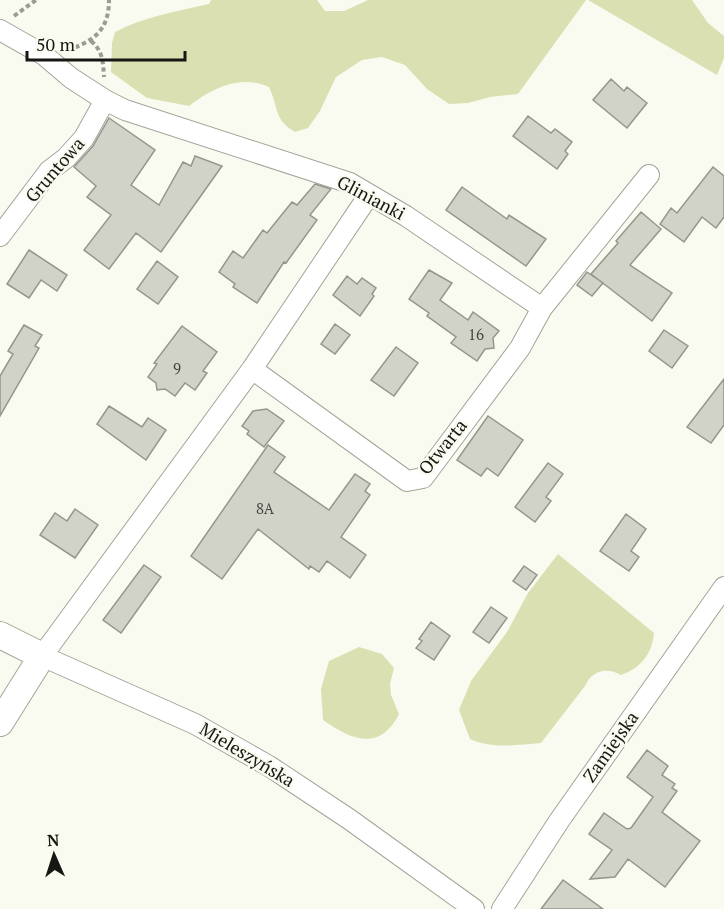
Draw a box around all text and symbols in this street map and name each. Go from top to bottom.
scale bar [27,24,184,62]
text: 50 m [36,32,76,56]
street label: Gruntowa [19,132,89,207]
street label: Glinianki [333,169,410,225]
house number: 16 [468,324,484,344]
house number: 9 [173,358,181,378]
street label: Otwarta [412,414,472,479]
house number: 8A [256,498,275,518]
street label: Zamiejska [577,706,643,787]
street label: Mieleszyńska [196,716,300,792]
north arrow [24,825,84,885]
text: N [47,829,60,851]

